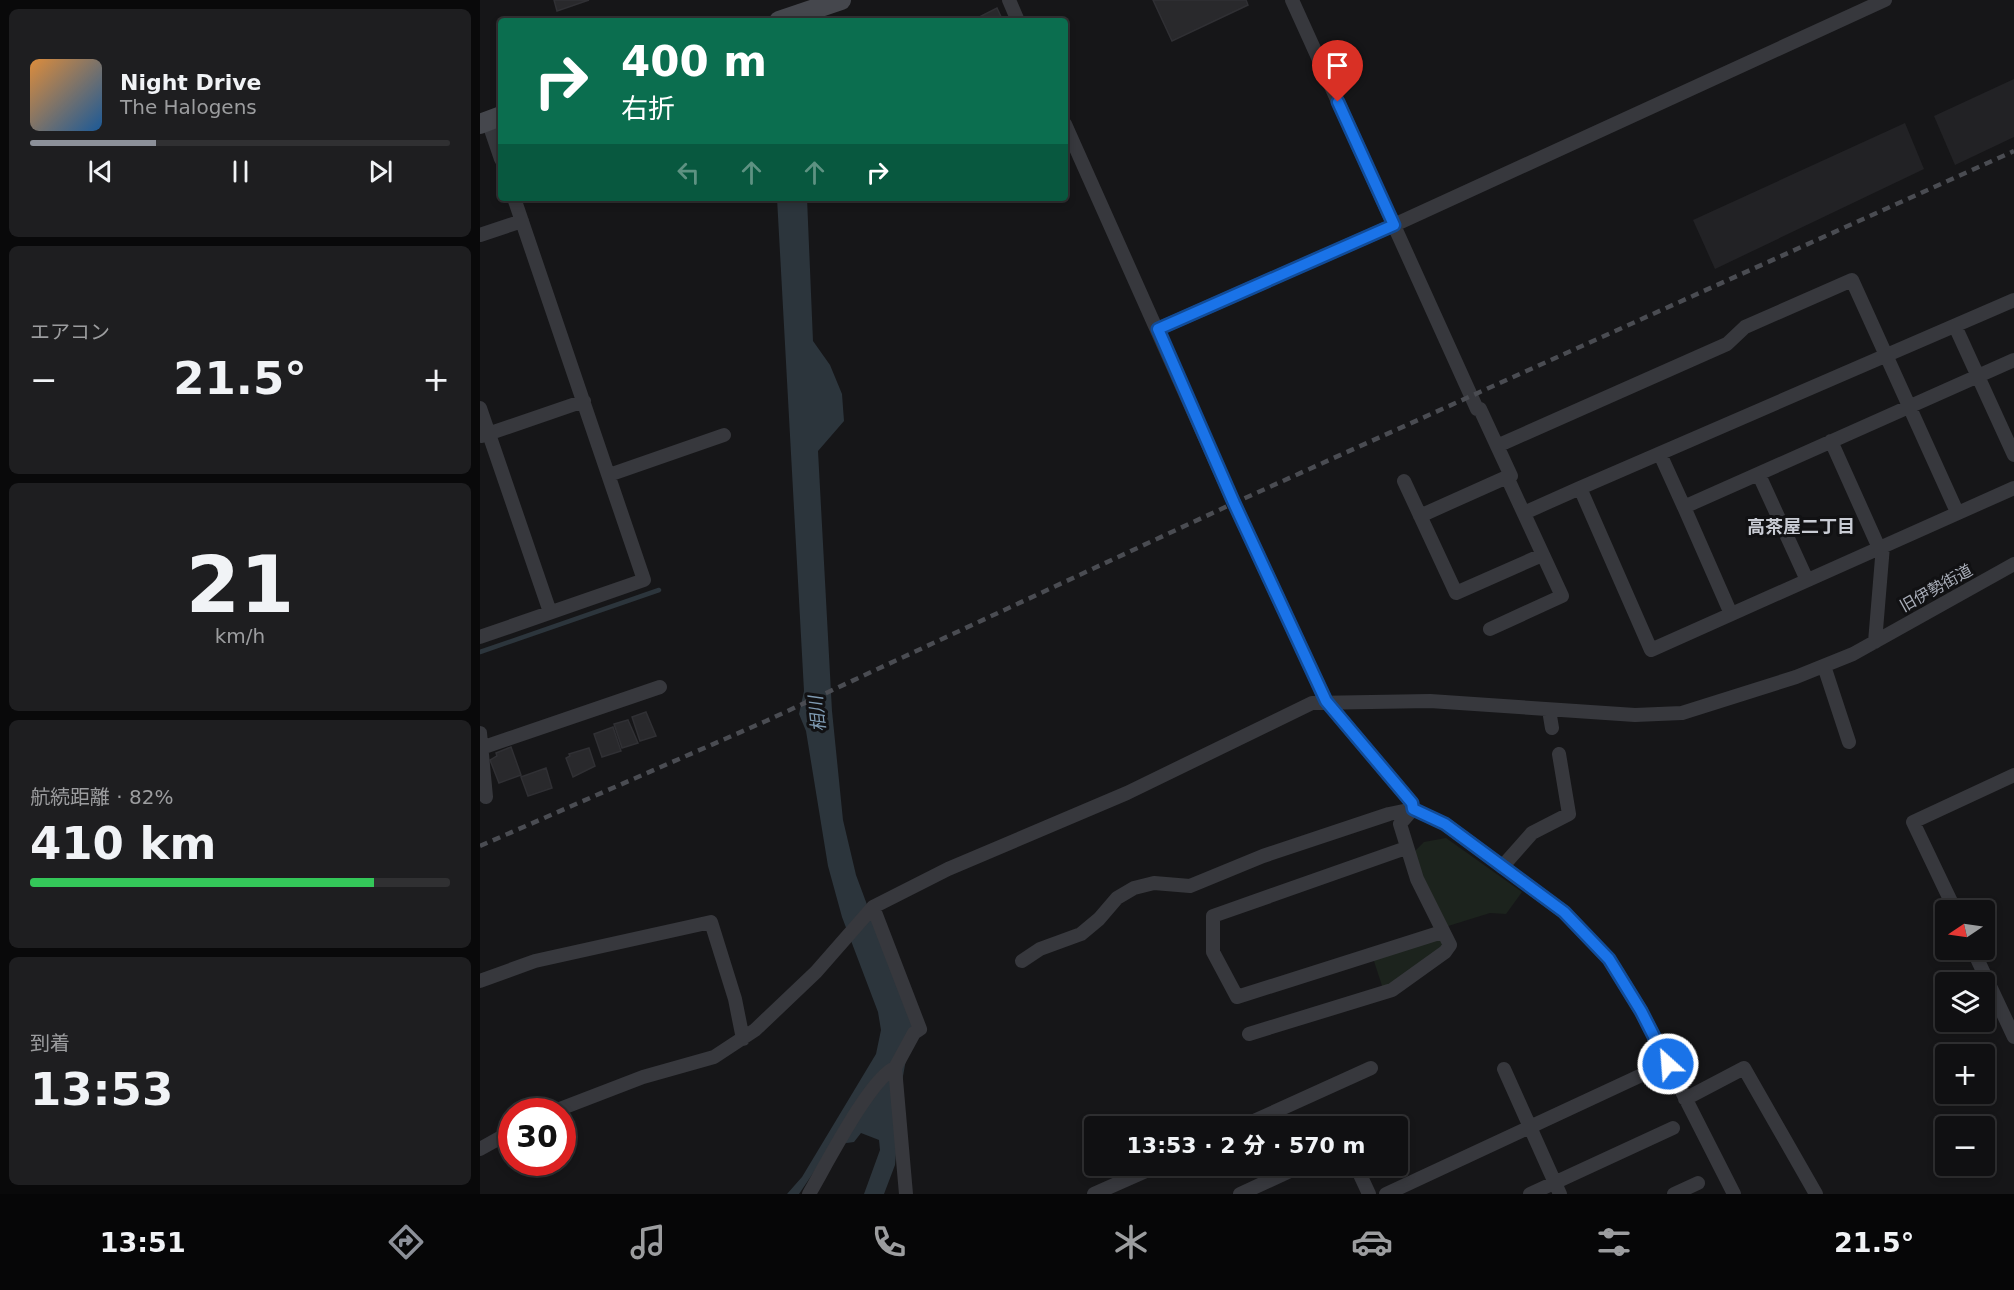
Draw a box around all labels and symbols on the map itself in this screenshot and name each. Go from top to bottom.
pin [1312,40,1363,102]
district label: 高茶屋二丁目 [1747,516,1855,537]
street label: 旧伊勢街道 [1896,560,1976,616]
water label: 相川 [804,693,829,733]
north arrow [1935,900,1995,960]
position arrow [1636,1032,1700,1096]
speed limit sign: 30 [498,1098,576,1176]

